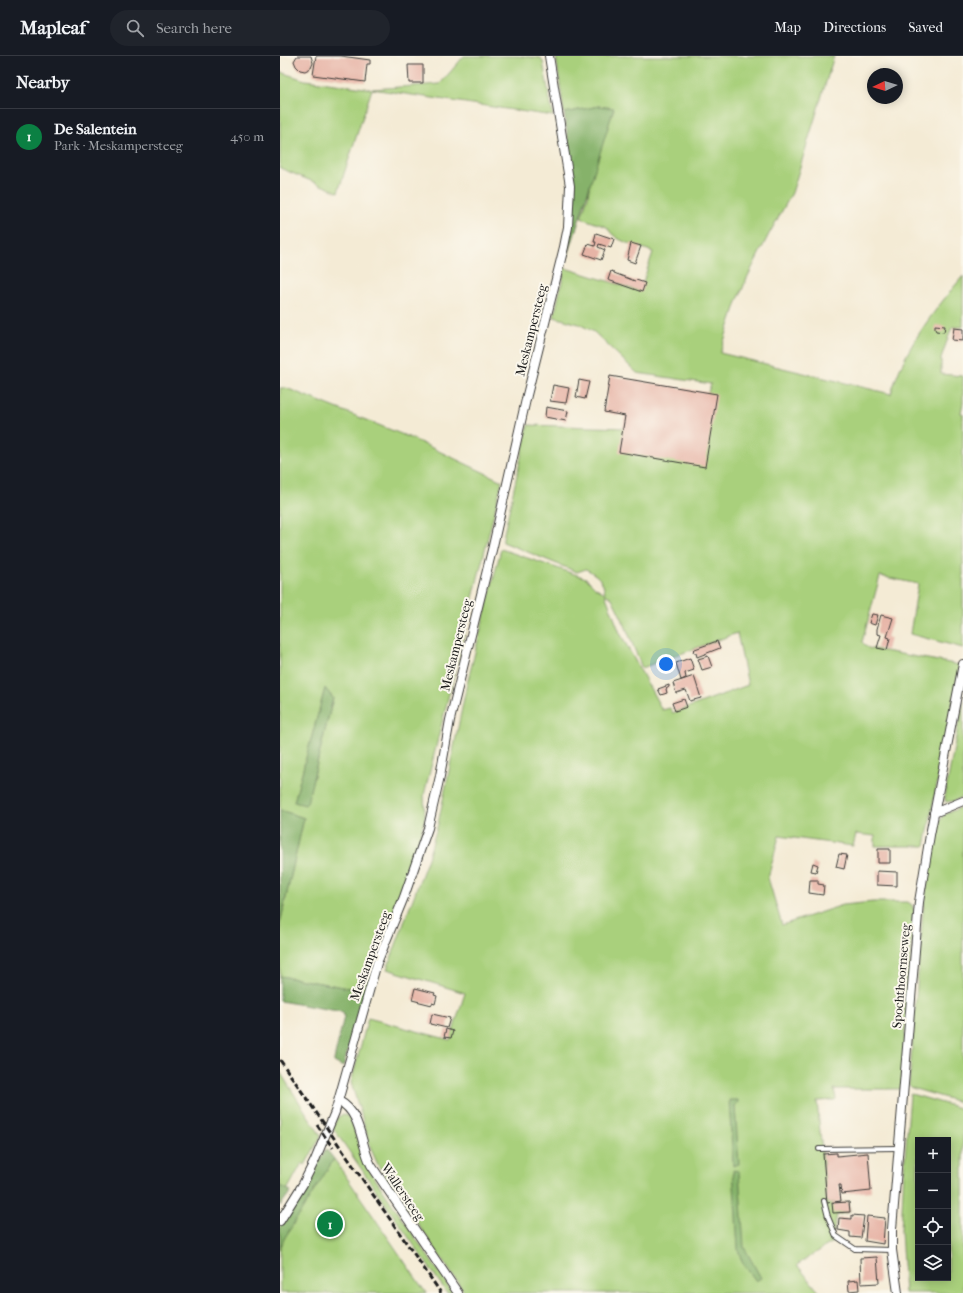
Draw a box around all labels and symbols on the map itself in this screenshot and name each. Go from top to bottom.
north arrow [867,68,903,104]
street label: Meskampersteeg [512,281,550,378]
street label: Meskampersteeg [437,596,475,693]
your location [656,654,676,674]
street label: Meskampersteeg [347,908,394,1003]
street label: Spochthoornseweg [889,922,913,1029]
street label: Wallersteeg [378,1160,428,1224]
pin: 1 [317,1209,343,1239]

